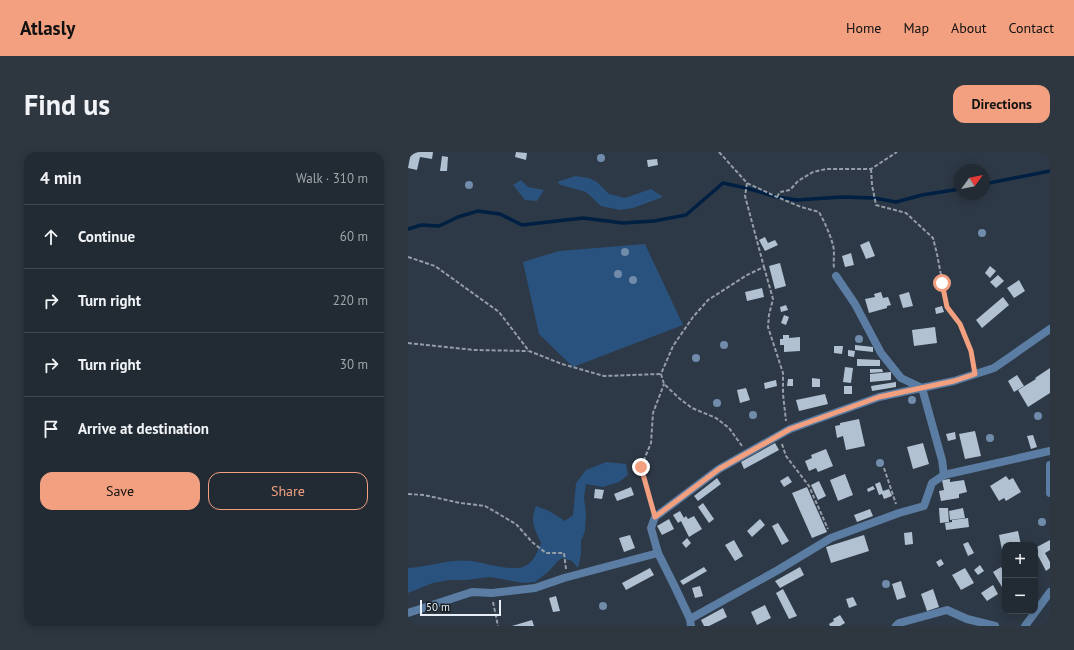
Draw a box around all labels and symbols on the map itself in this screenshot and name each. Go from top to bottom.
north arrow [954,164,990,200]
route start [933,274,951,292]
route end [632,458,650,476]
scale bar [420,598,501,617]

